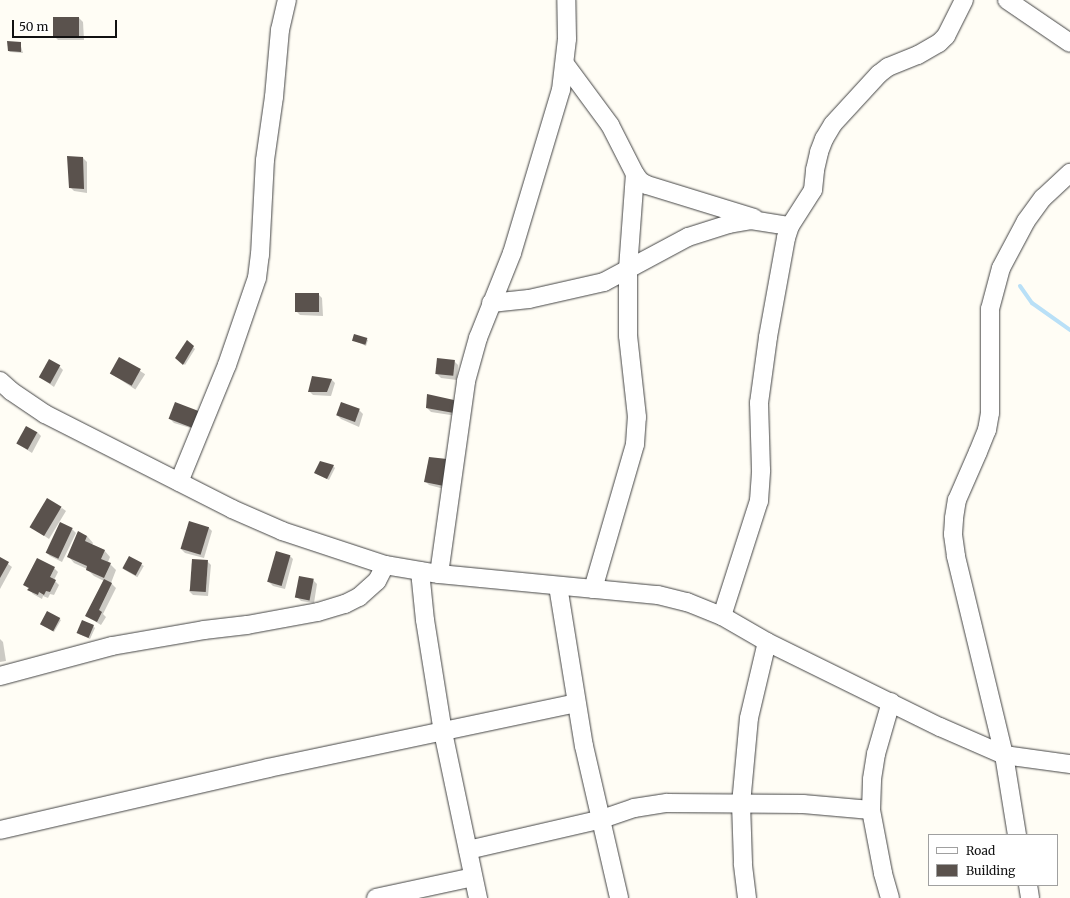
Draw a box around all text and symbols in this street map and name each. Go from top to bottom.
scale bar [14,12,119,38]
text: 50 m [19,19,48,34]
legend [928,834,1058,886]
text: Road [966,843,995,858]
text: Building [966,863,1015,878]

